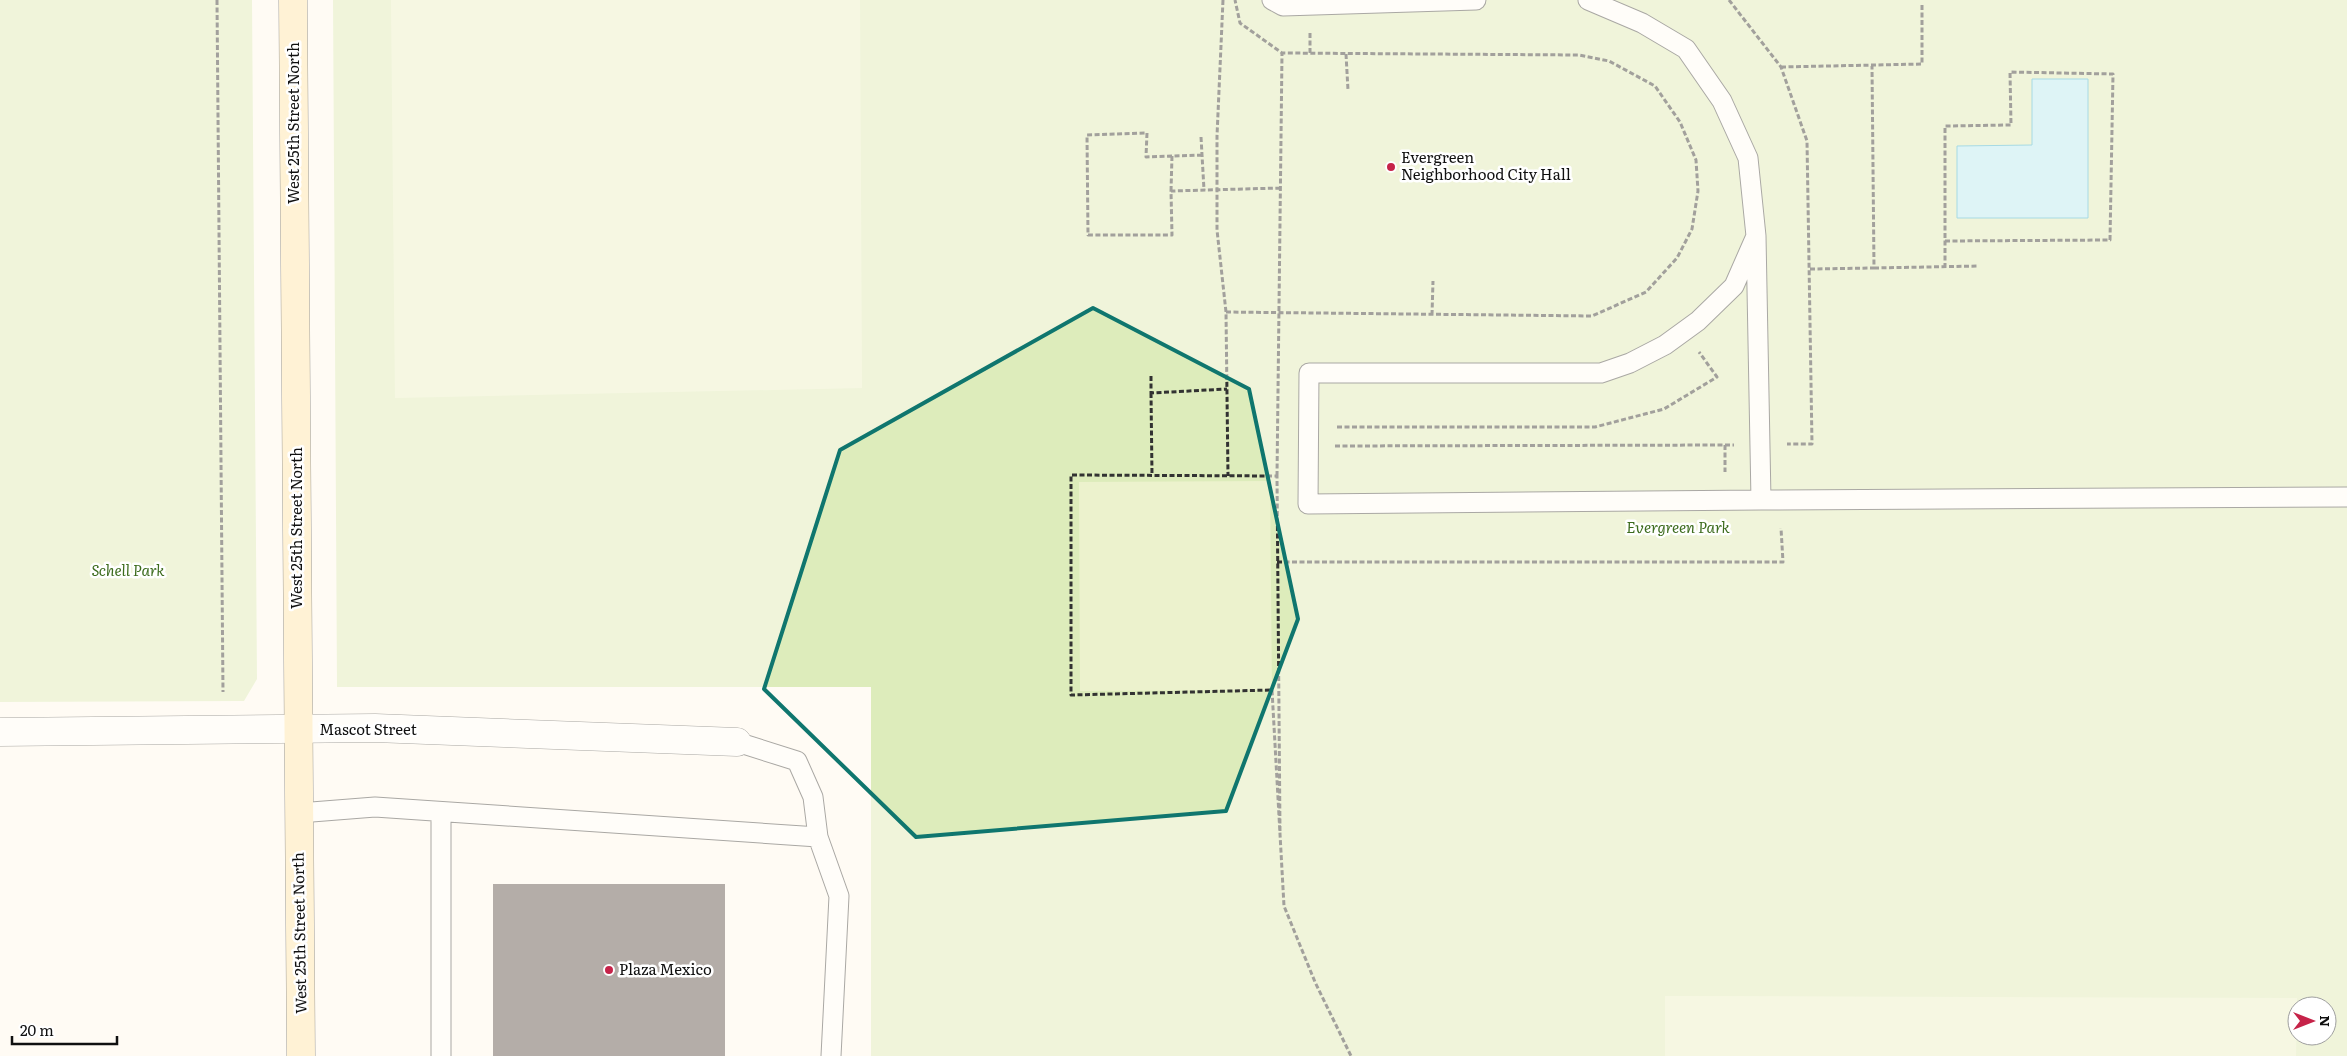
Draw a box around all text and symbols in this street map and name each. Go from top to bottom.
street label: West 25th Street North [281,42,304,204]
place label: Evergreen Neighborhood City Hall [1401,145,1571,185]
marker: Evergreen Neighborhood City Hall [1385,161,1397,173]
street label: West 25th Street North [284,447,307,609]
park label: Evergreen Park [1626,515,1731,538]
park label: Schell Park [91,558,165,581]
street label: Mascot Street [319,717,417,740]
street label: West 25th Street North [286,852,311,1014]
place label: Plaza Mexico [619,957,712,980]
marker: Plaza Mexico [603,964,615,976]
north arrow [2287,996,2337,1046]
scale bar [12,1014,118,1046]
text: N [2316,1015,2336,1027]
text: 20 m [20,1018,54,1041]

